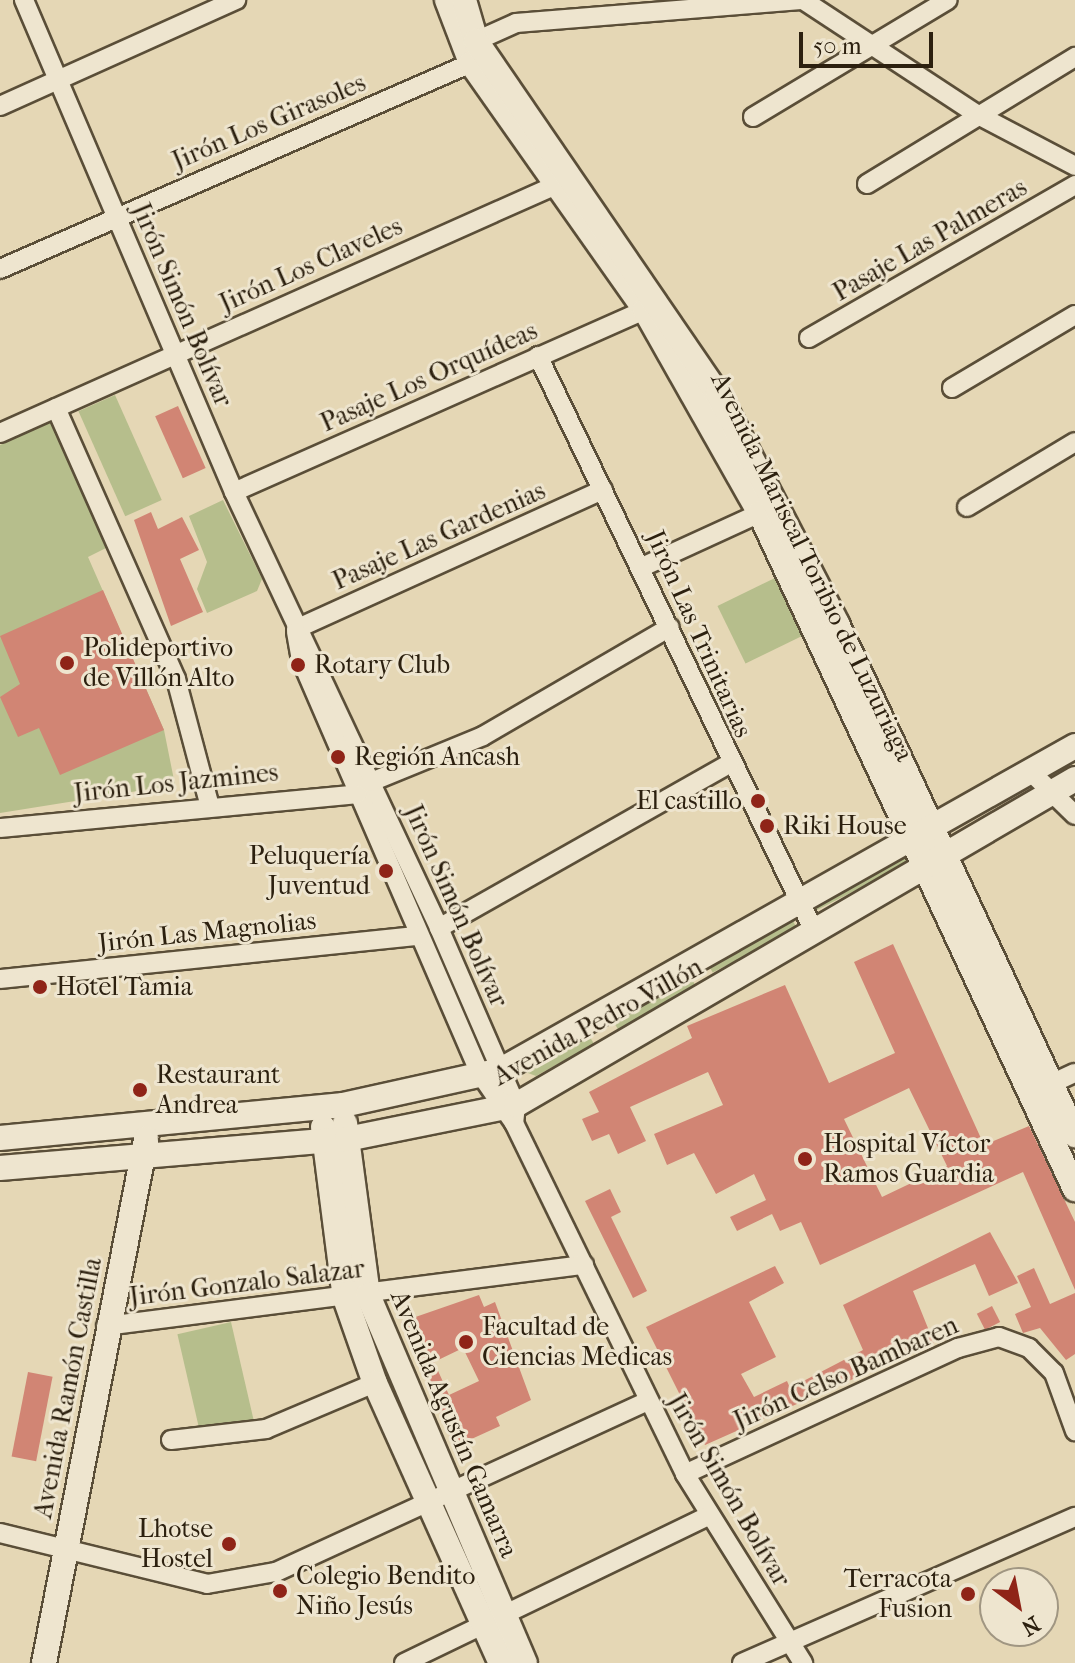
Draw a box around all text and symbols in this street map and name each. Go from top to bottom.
scale bar [803,16,937,66]
text: 50 m [813,32,862,60]
street label: Jirón Los Girasoles [168,67,370,177]
street label: Pasaje Las Palmeras [827,172,1033,308]
street label: Jirón Simón Bolívar [125,199,239,411]
street label: Jirón Los Claveles [215,211,407,319]
street label: Pasaje Los Orquídeas [316,315,542,439]
street label: Avenida Mariscal Toribio de Luzuriaga [704,368,920,766]
street label: Pasaje Las Gardenias [328,475,550,597]
street label: Jirón Las Trinitarias [639,526,759,742]
place label: Polideportivo de Villón Alto [83,632,234,694]
place label: Rotary Club [314,649,450,681]
marker: Polideportivo de Villón Alto [58,654,76,672]
marker: Rotary Club [289,656,307,674]
place label: Región Ancash [354,741,520,773]
marker: Región Ancash [329,748,347,766]
street label: Jirón Los Jazmines [72,757,280,809]
place label: El castillo [636,785,742,817]
marker: El castillo [749,792,767,810]
street label: Jirón Simón Bolívar [397,800,515,1012]
place label: Riki House [783,810,907,842]
marker: Riki House [758,817,776,835]
place label: Peluquería Juventud [249,840,370,902]
marker: Peluquería Juventud [377,862,395,880]
street label: Jirón Las Magnolias [97,905,317,959]
street label: Avenida Pedro Villón [488,951,708,1093]
place label: Hotel Tamia [56,971,193,1003]
marker: Hotel Tamia [31,978,49,996]
place label: Restaurant Andrea [156,1059,280,1120]
marker: Restaurant Andrea [131,1081,149,1099]
place label: Hospital Víctor Ramos Guardia [823,1128,994,1190]
marker: Hospital Víctor Ramos Guardia [794,1148,816,1170]
street label: Jirón Gonzalo Salazar [128,1253,366,1313]
street label: Avenida Ramón Castilla [27,1255,109,1521]
street label: Avenida Agustín Gamarra [384,1286,524,1562]
street label: Jirón Celso Bambaren [729,1309,963,1437]
place label: Facultad de Ciencias Medicas [482,1311,672,1372]
marker: Facultad de Ciencias Medicas [457,1333,475,1351]
street label: Jirón Simón Bolívar [661,1388,797,1592]
place label: Lhotse Hostel [138,1513,213,1574]
marker: Lhotse Hostel [220,1535,238,1553]
place label: Colegio Bendito Niño Jesús [296,1560,475,1622]
place label: Terracota Fusion [844,1563,952,1624]
north arrow [979,1567,1059,1647]
marker: Colegio Bendito Niño Jesús [271,1582,289,1600]
marker: Terracota Fusion [959,1585,977,1603]
text: N [1017,1610,1045,1641]

